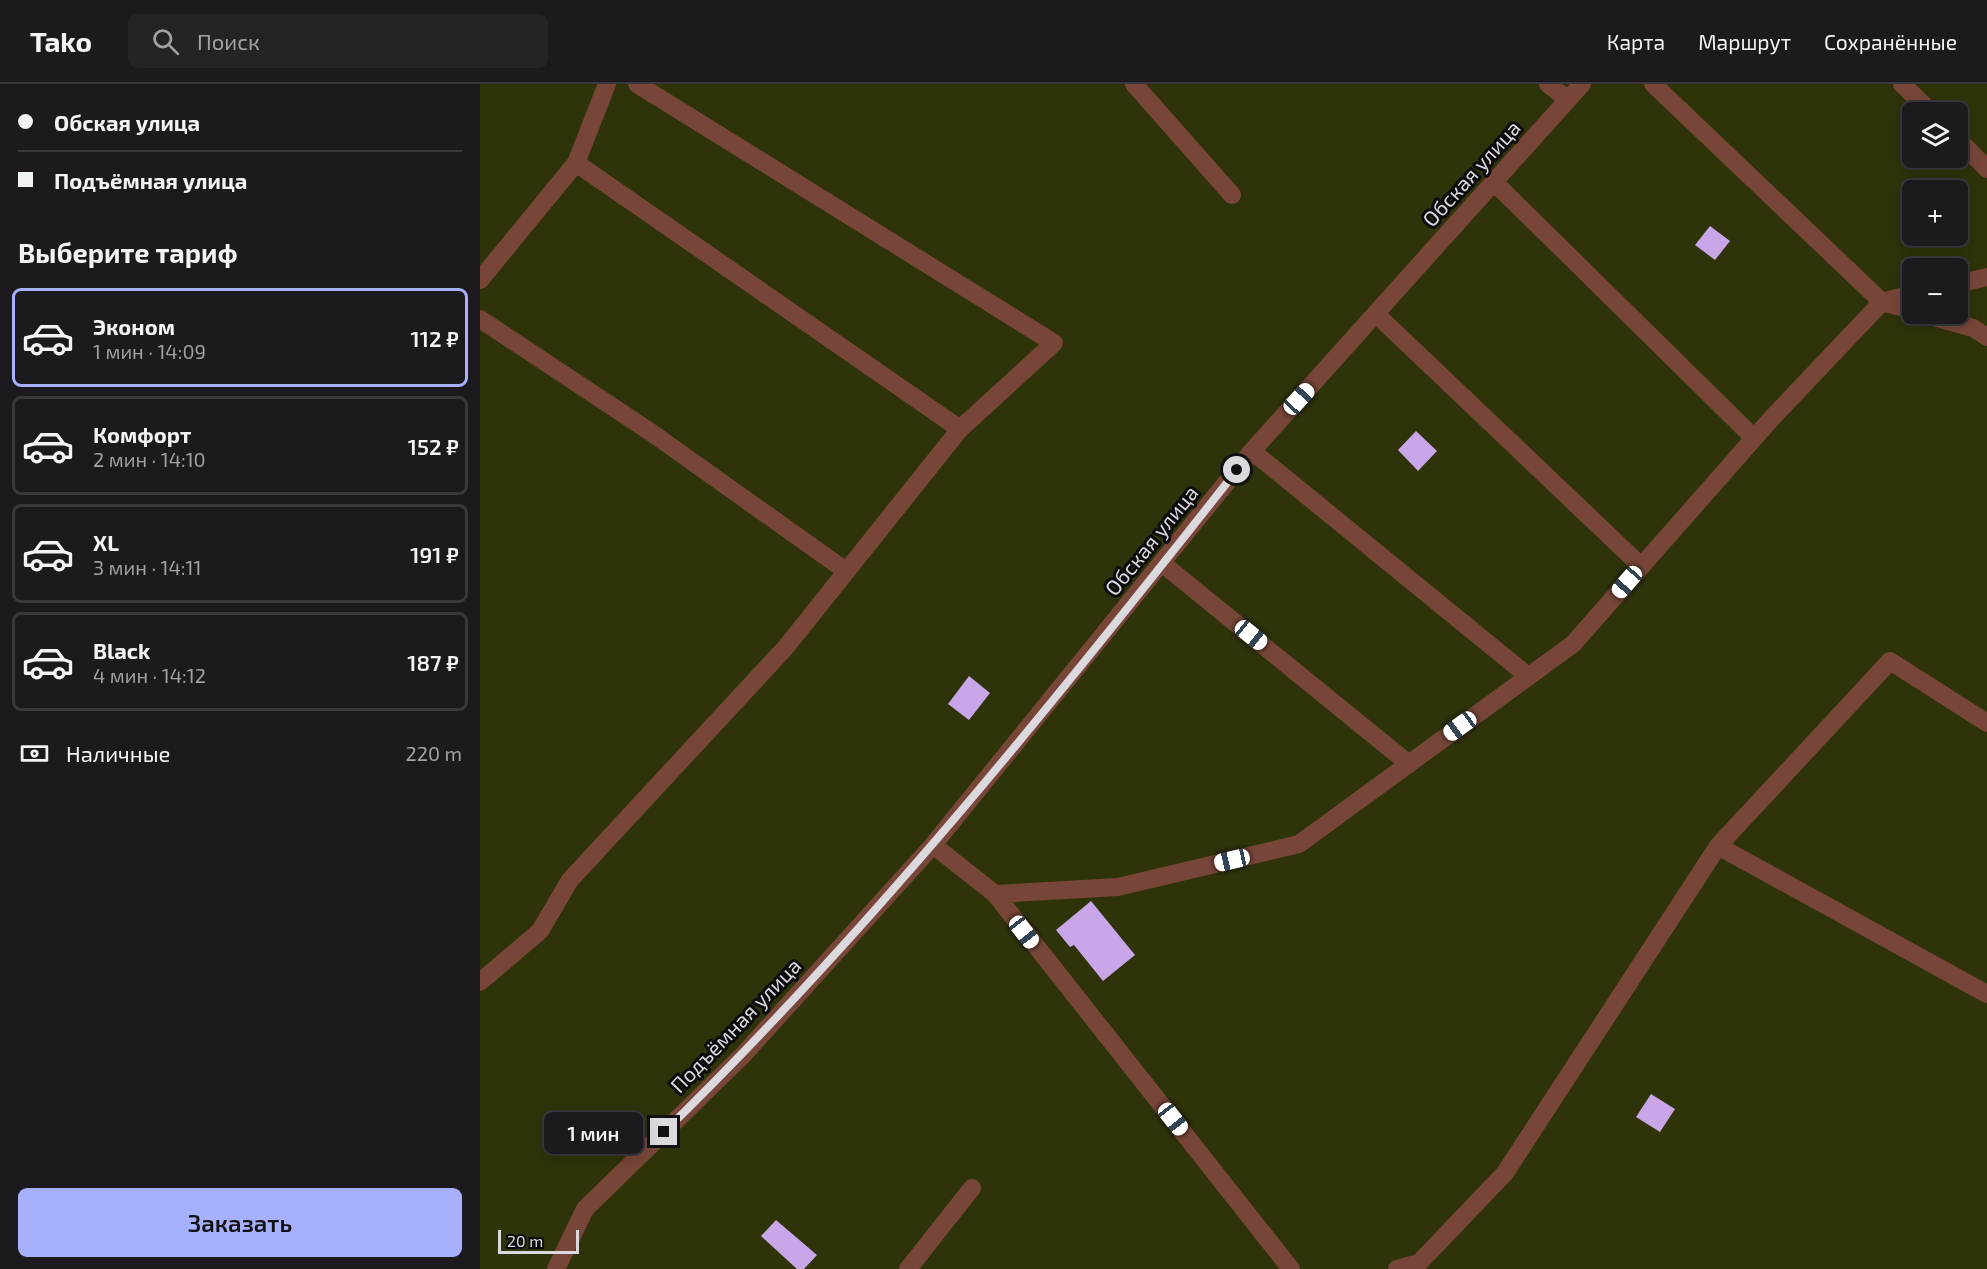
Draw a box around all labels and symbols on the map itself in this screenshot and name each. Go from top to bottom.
street label: Обская улица [1417,115,1526,232]
car [1280,380,1318,418]
route start [1223,456,1250,483]
street label: Обская улица [1099,480,1203,601]
car [1608,563,1646,601]
car [1231,617,1271,653]
car [1440,708,1480,744]
car [1212,847,1252,873]
car [1006,912,1042,952]
street label: Подъёмная улица [665,953,806,1098]
car [1155,1099,1191,1139]
callout: 1 мин [544,1111,643,1153]
route end [650,1118,677,1145]
scale bar [498,1227,579,1254]

